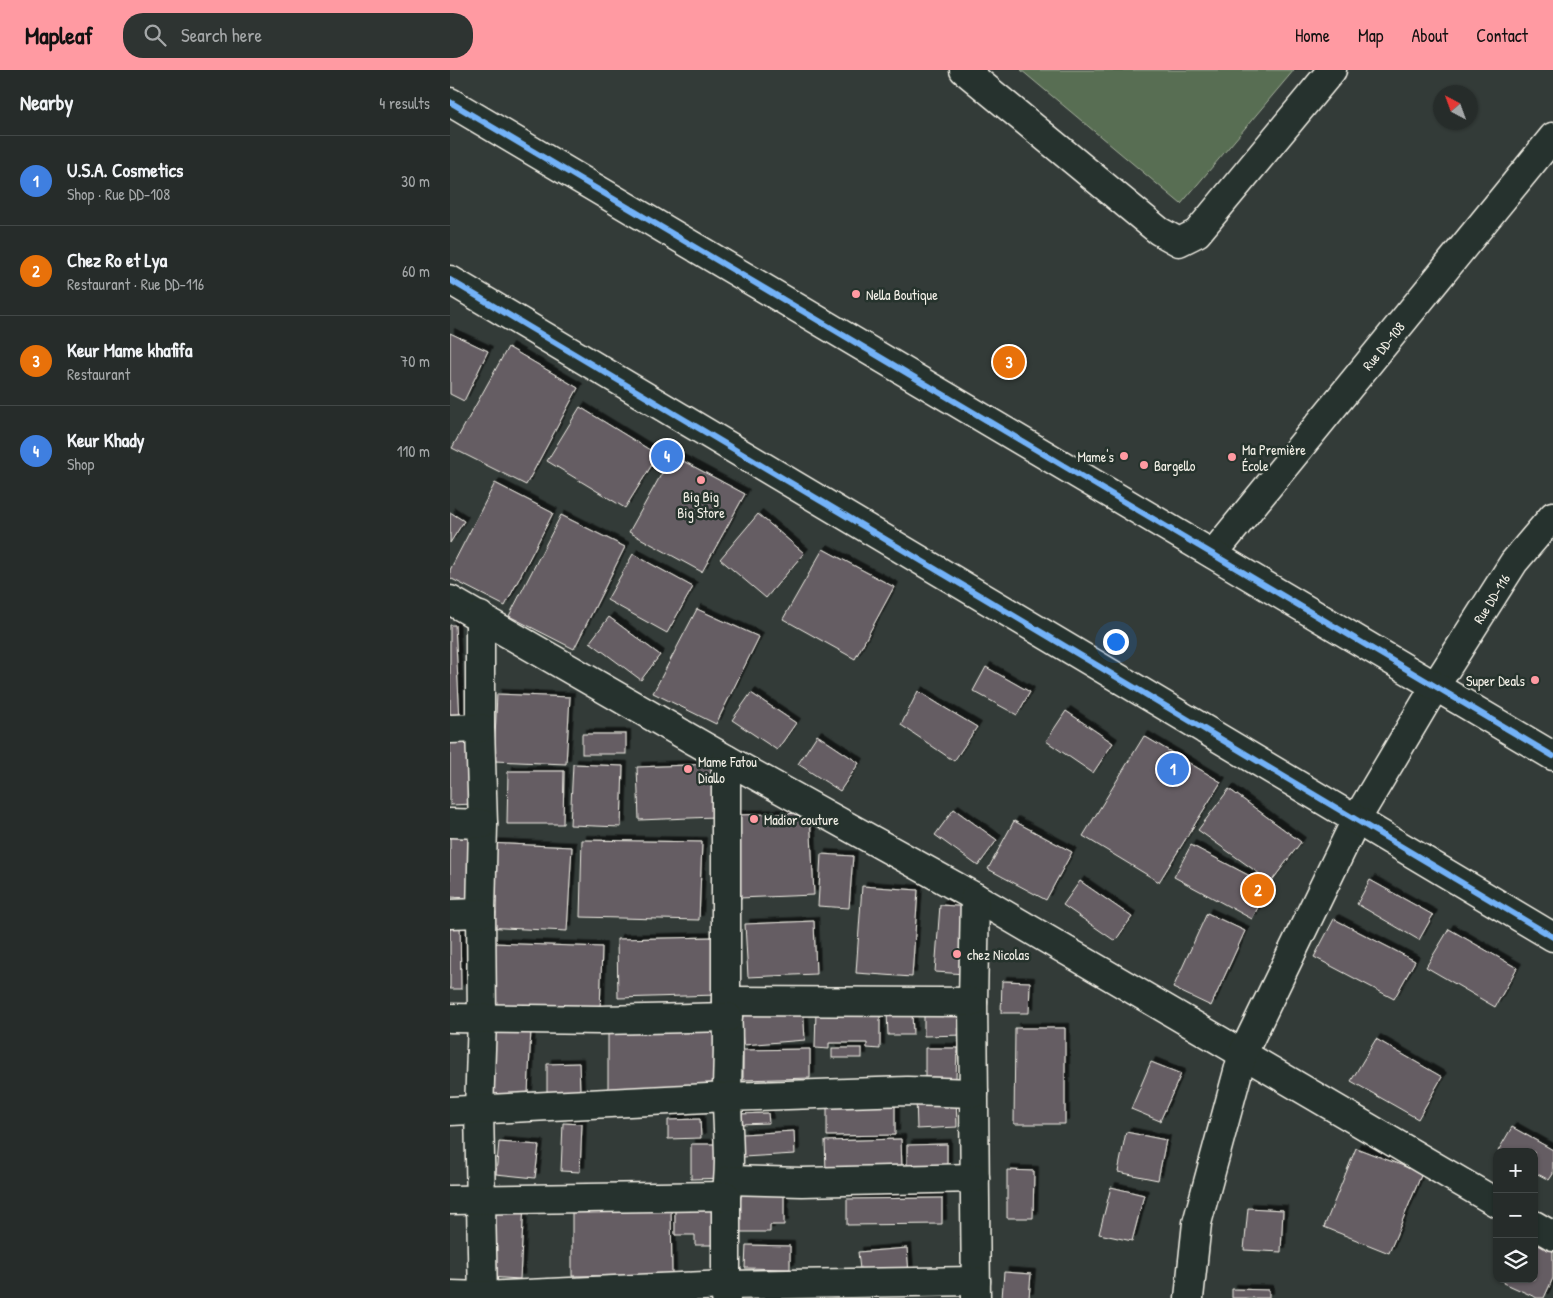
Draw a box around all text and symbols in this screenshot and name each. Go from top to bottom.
search box [123,13,473,58]
text: Mapleaf [25,19,93,51]
icon: search [141,21,169,49]
text: Search here [181,22,262,48]
text: Home [1295,23,1330,48]
text: Map [1358,23,1383,48]
text: About [1411,23,1448,48]
text: Contact [1476,23,1528,48]
north arrow [1433,85,1478,130]
text: Nearby [20,88,73,117]
text: 4 results [379,92,430,114]
text: U.S.A. Cosmetics [67,157,183,183]
text: 1 [33,170,39,192]
text: 30 m [401,170,430,192]
text: Shop · Rue DD-108 [67,183,170,205]
text: Chez Ro et Lya [67,247,167,273]
text: 2 [32,260,40,282]
text: 60 m [402,260,430,282]
text: Restaurant · Rue DD-116 [67,273,204,295]
place label: Nella Boutique [866,285,938,305]
marker: Nella Boutique [850,288,862,300]
street label: Rue DD-108 [1358,317,1408,374]
text: Keur Mame khafifa [67,337,193,363]
pin: 3 [993,343,1025,381]
text: 3 [32,350,40,372]
text: 70 m [400,350,430,372]
text: Restaurant [67,363,130,385]
text: Keur Khady [67,427,145,453]
pin: 4 [651,437,683,475]
text: 4 [33,440,39,462]
text: 110 m [397,440,430,462]
place label: Ma Première École [1242,440,1306,475]
place label: Mame's [1077,447,1114,466]
marker: Mame's [1118,450,1130,462]
marker: Ma Première École [1226,451,1238,463]
text: Shop [67,453,94,475]
place label: Bargello [1154,456,1196,476]
marker: Bargello [1138,459,1150,471]
marker: Big Big Big Store [695,474,707,486]
place label: Big Big Big Store [677,487,725,523]
street label: Rue DD-116 [1468,569,1514,627]
your location [1103,629,1129,655]
place label: Super Deals [1466,671,1525,691]
marker: Super Deals [1529,674,1541,686]
pin: 1 [1157,750,1189,788]
place label: Mame Fatou Diallo [698,752,757,787]
marker: Mame Fatou Diallo [682,763,694,775]
place label: Madior couture [764,810,839,829]
marker: Madior couture [748,813,760,825]
pin: 2 [1242,871,1274,909]
place label: chez Nicolas [967,945,1029,964]
marker: chez Nicolas [951,948,963,960]
map controls [1493,1148,1538,1283]
button: + [1493,1148,1538,1193]
button: − [1493,1193,1538,1238]
button: layers [1493,1238,1538,1283]

